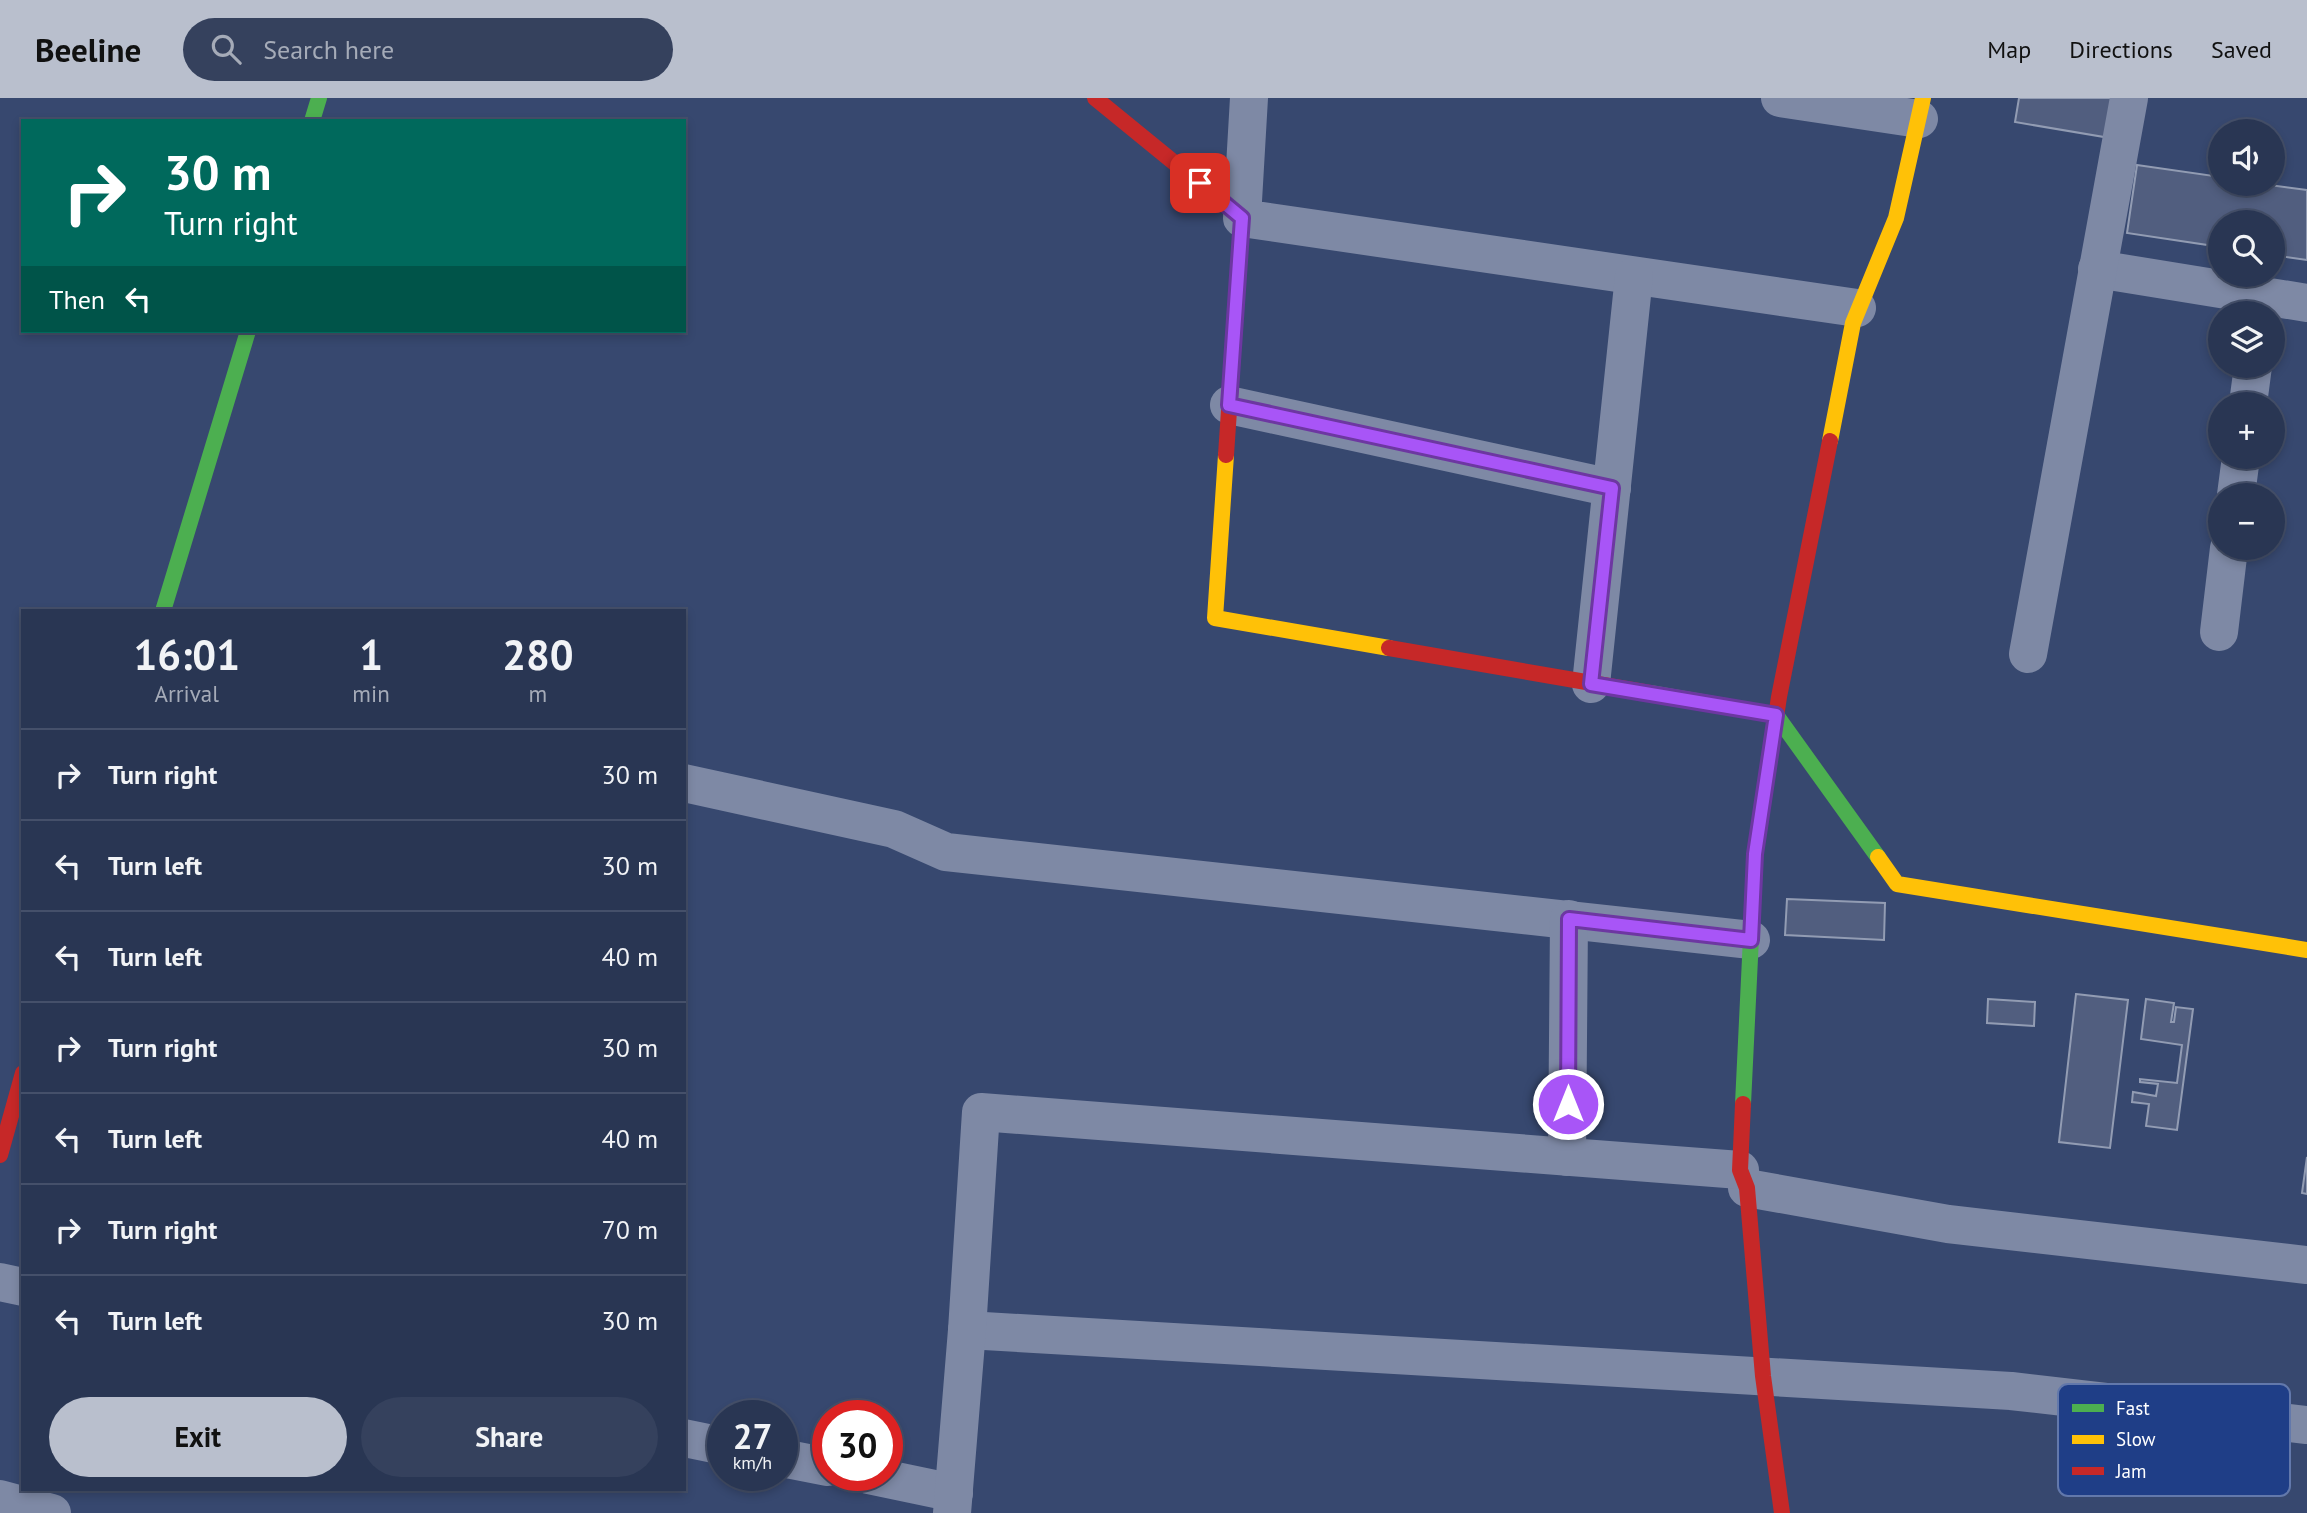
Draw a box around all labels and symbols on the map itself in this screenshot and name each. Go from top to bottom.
pin [1170,153,1230,213]
position arrow [1531,1067,1605,1141]
legend [2058,1384,2290,1496]
text: Fast [2116,1396,2150,1420]
speed limit sign: 30 [812,1400,903,1491]
text: Slow [2116,1427,2156,1451]
text: Jam [2115,1459,2146,1483]

